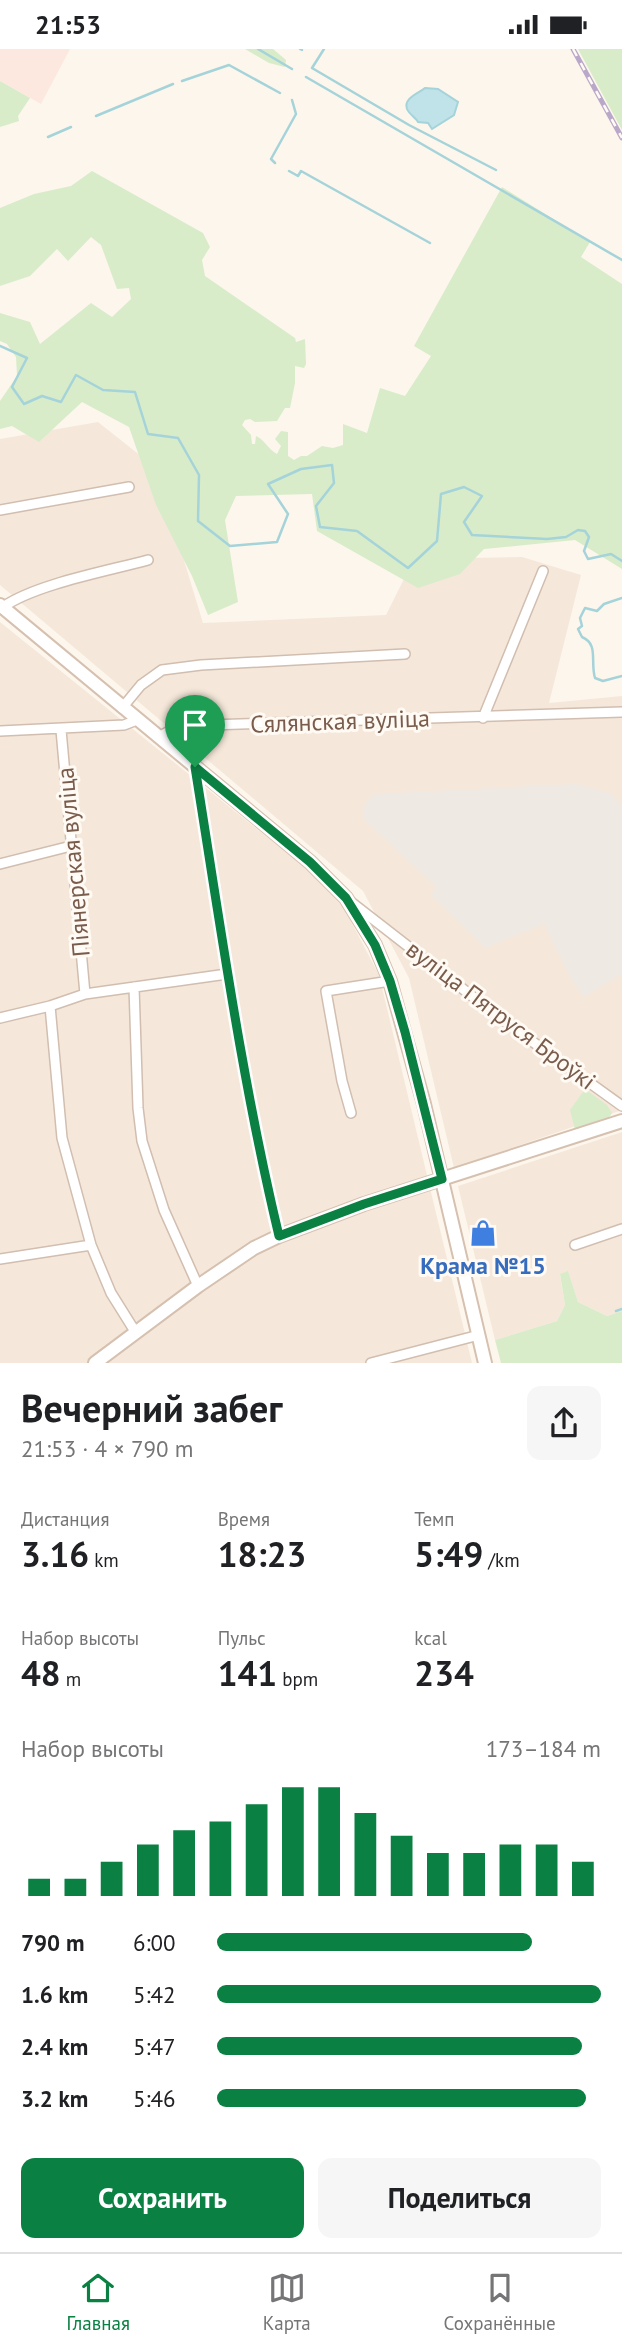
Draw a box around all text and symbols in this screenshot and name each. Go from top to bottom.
text: 21:53 [35,8,101,41]
pin [165,695,225,767]
street label: Сялянская вуліца [250,702,430,740]
icon: arrive [176,706,214,744]
street label: Піянерская вуліца [49,766,97,958]
street label: вуліца Пятруся Броўкі [400,933,602,1097]
shop icon: Крама №15 [468,1218,498,1248]
place label: Крама №15 [420,1250,546,1281]
text: Вечерний забег [21,1383,282,1432]
button: share [527,1386,601,1460]
text: 21:53 · 4 × 790 m [21,1434,193,1463]
text: Дистанция [21,1507,109,1531]
text: Время [218,1507,270,1531]
text: Темп [414,1507,455,1531]
text: 3.16 [21,1531,89,1577]
text: 18:23 [218,1531,306,1577]
text: 5:49 [414,1531,483,1577]
text: km [89,1548,119,1572]
text: /km [483,1548,520,1572]
text: Набор высоты [21,1626,139,1650]
text: Пульс [218,1626,266,1650]
text: kcal [414,1626,447,1650]
text: 48 [21,1650,61,1696]
text: 141 [218,1650,277,1696]
text: 234 [414,1650,474,1696]
text: m [61,1667,81,1691]
text: bpm [277,1667,318,1691]
text: Набор высоты [21,1734,164,1763]
text: 173–184 m [486,1734,601,1763]
text: 790 m [21,1928,84,1957]
text: 6:00 [133,1928,176,1957]
text: 1.6 km [21,1980,88,2009]
text: 5:42 [133,1980,176,2009]
text: 2.4 km [21,2032,88,2061]
text: 5:47 [133,2032,176,2061]
text: 3.2 km [21,2084,88,2113]
text: 5:46 [133,2084,176,2113]
button: Сохранить [21,2158,304,2238]
button: Поделиться [318,2158,601,2238]
tab: Главная [66,2269,130,2335]
tab: Карта [263,2269,311,2335]
tab: Сохранённые [444,2269,556,2335]

